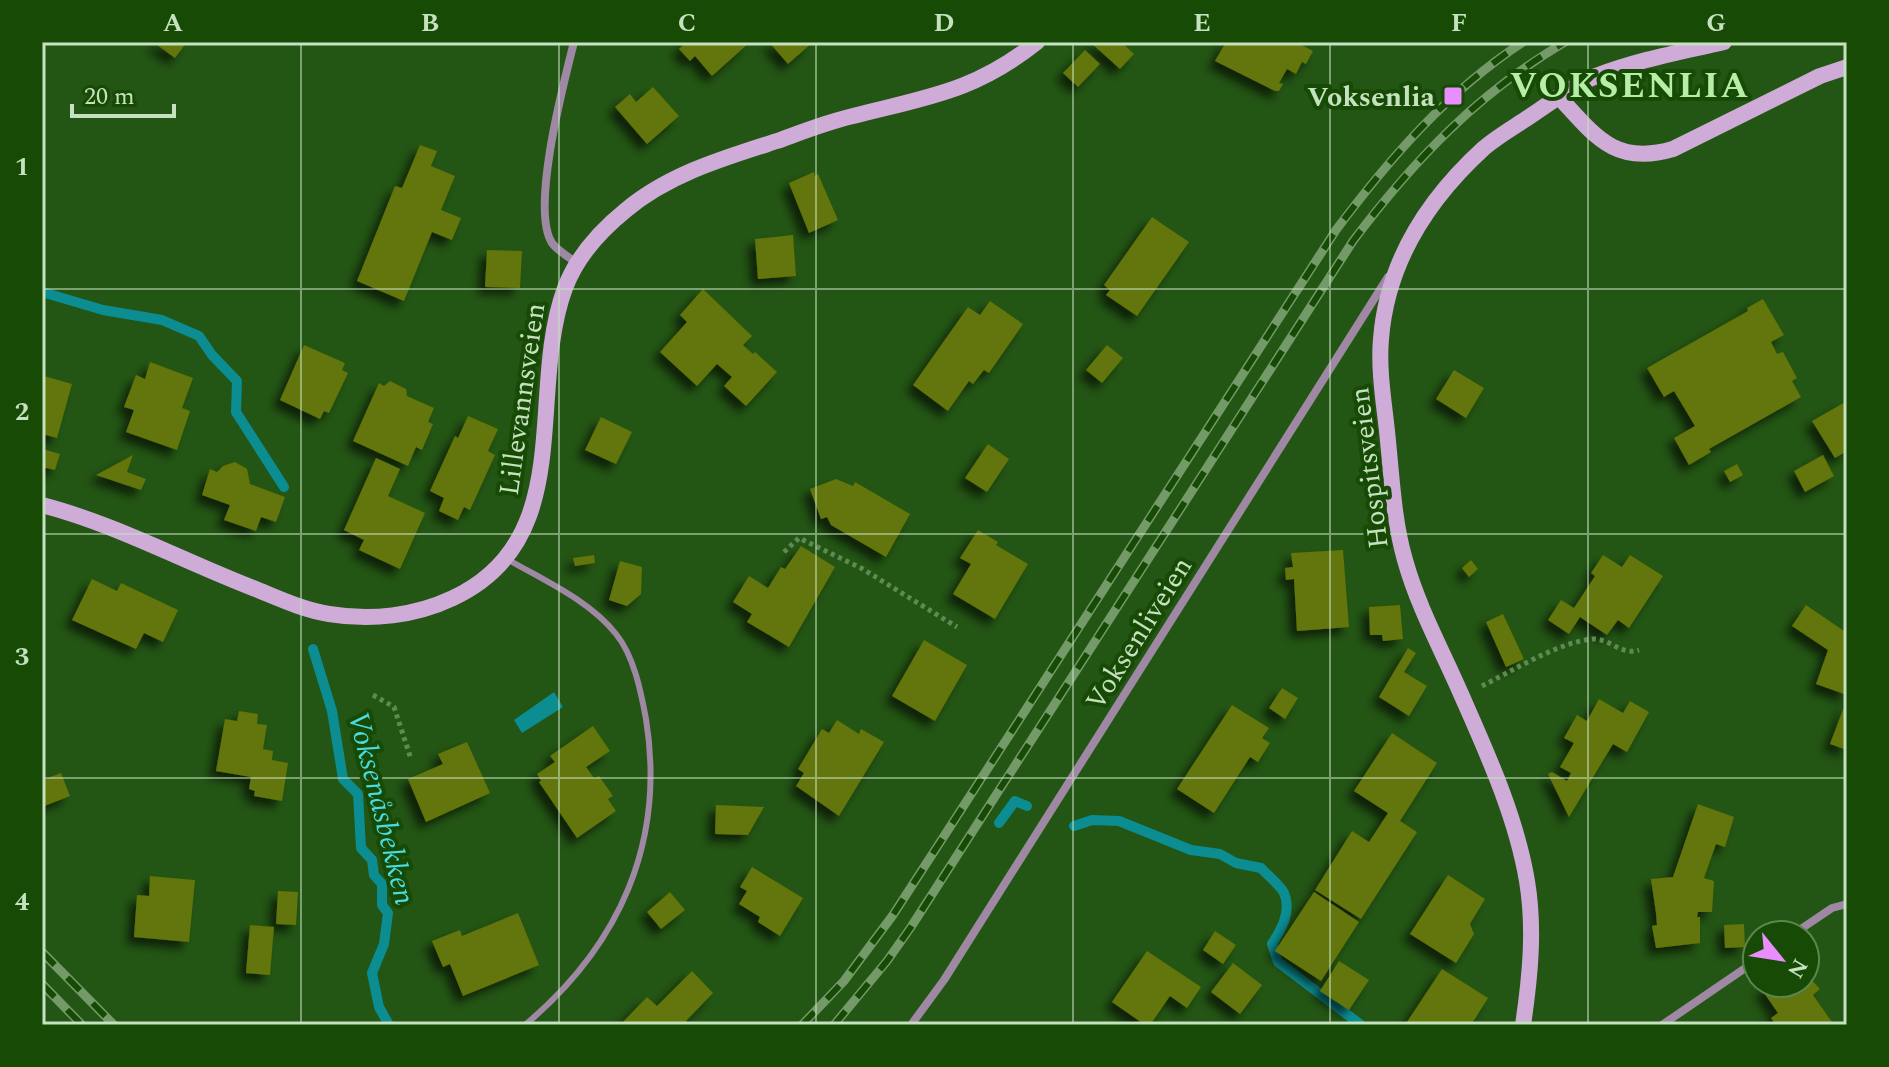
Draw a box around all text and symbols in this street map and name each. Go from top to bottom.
text: A [163,3,183,43]
text: B [421,3,439,43]
text: C [678,3,696,43]
text: D [934,3,954,43]
text: E [1193,3,1211,43]
text: F [1451,3,1467,43]
text: G [1706,3,1726,43]
district label: VOKSENLIA [1510,59,1750,114]
scale bar [72,68,174,118]
place label: Voksenlia [1307,76,1436,119]
text: 20 m [84,79,135,115]
marker: Voksenlia [1442,85,1464,107]
text: 1 [15,147,29,187]
street label: Lillevannsveien [488,300,557,498]
street label: Hospitsveien [1338,385,1401,551]
text: 2 [15,392,29,432]
street label: Voksenliveien [1075,549,1204,719]
text: 3 [15,637,29,677]
water label: Voksenåsbekken [335,707,427,910]
text: 4 [15,882,30,922]
north arrow [1741,919,1821,999]
text: N [1778,952,1816,984]

